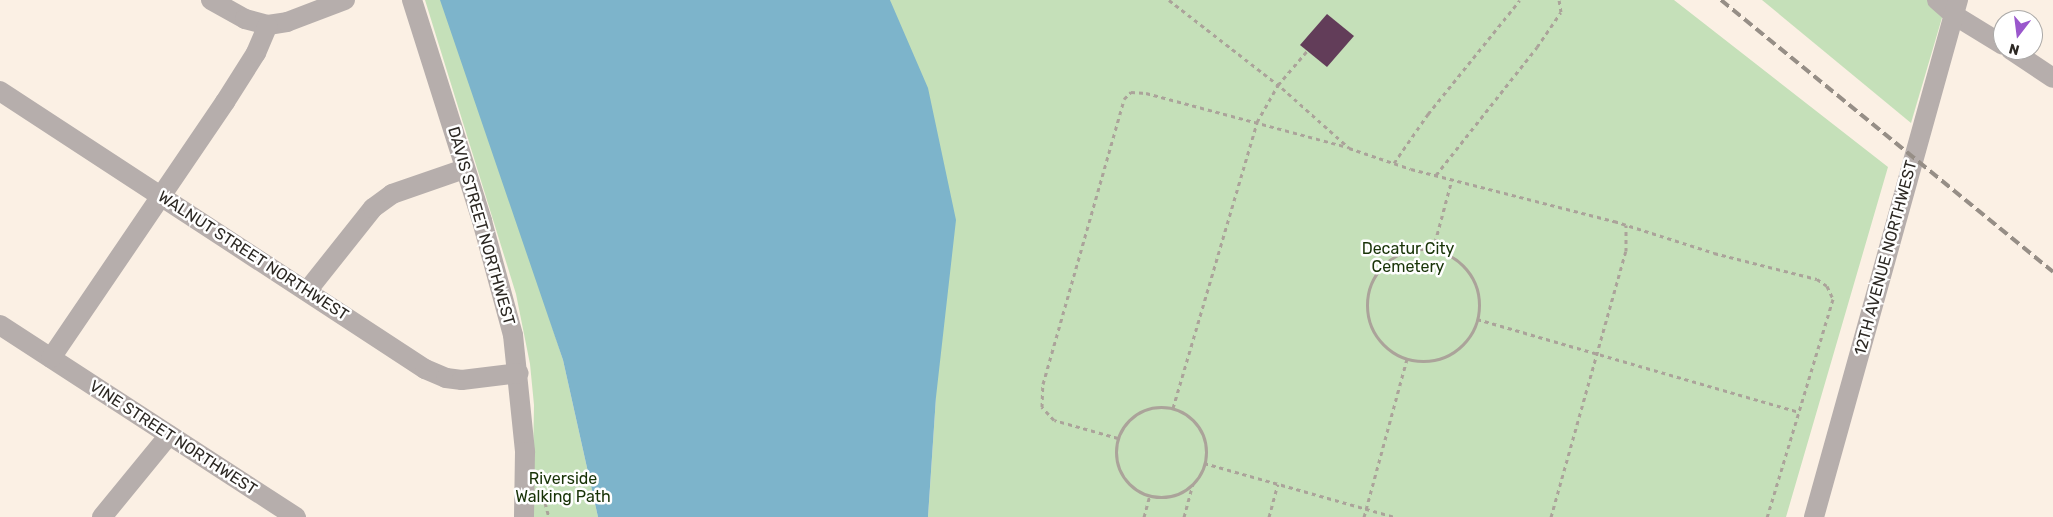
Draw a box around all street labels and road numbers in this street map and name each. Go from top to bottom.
street label: DAVIS STREET NORTHWEST [443,124,519,328]
street label: 12TH AVENUE NORTHWEST [1851,158,1921,358]
street label: WALNUT STREET NORTHWEST [154,187,352,325]
street label: VINE STREET NORTHWEST [85,376,261,500]

